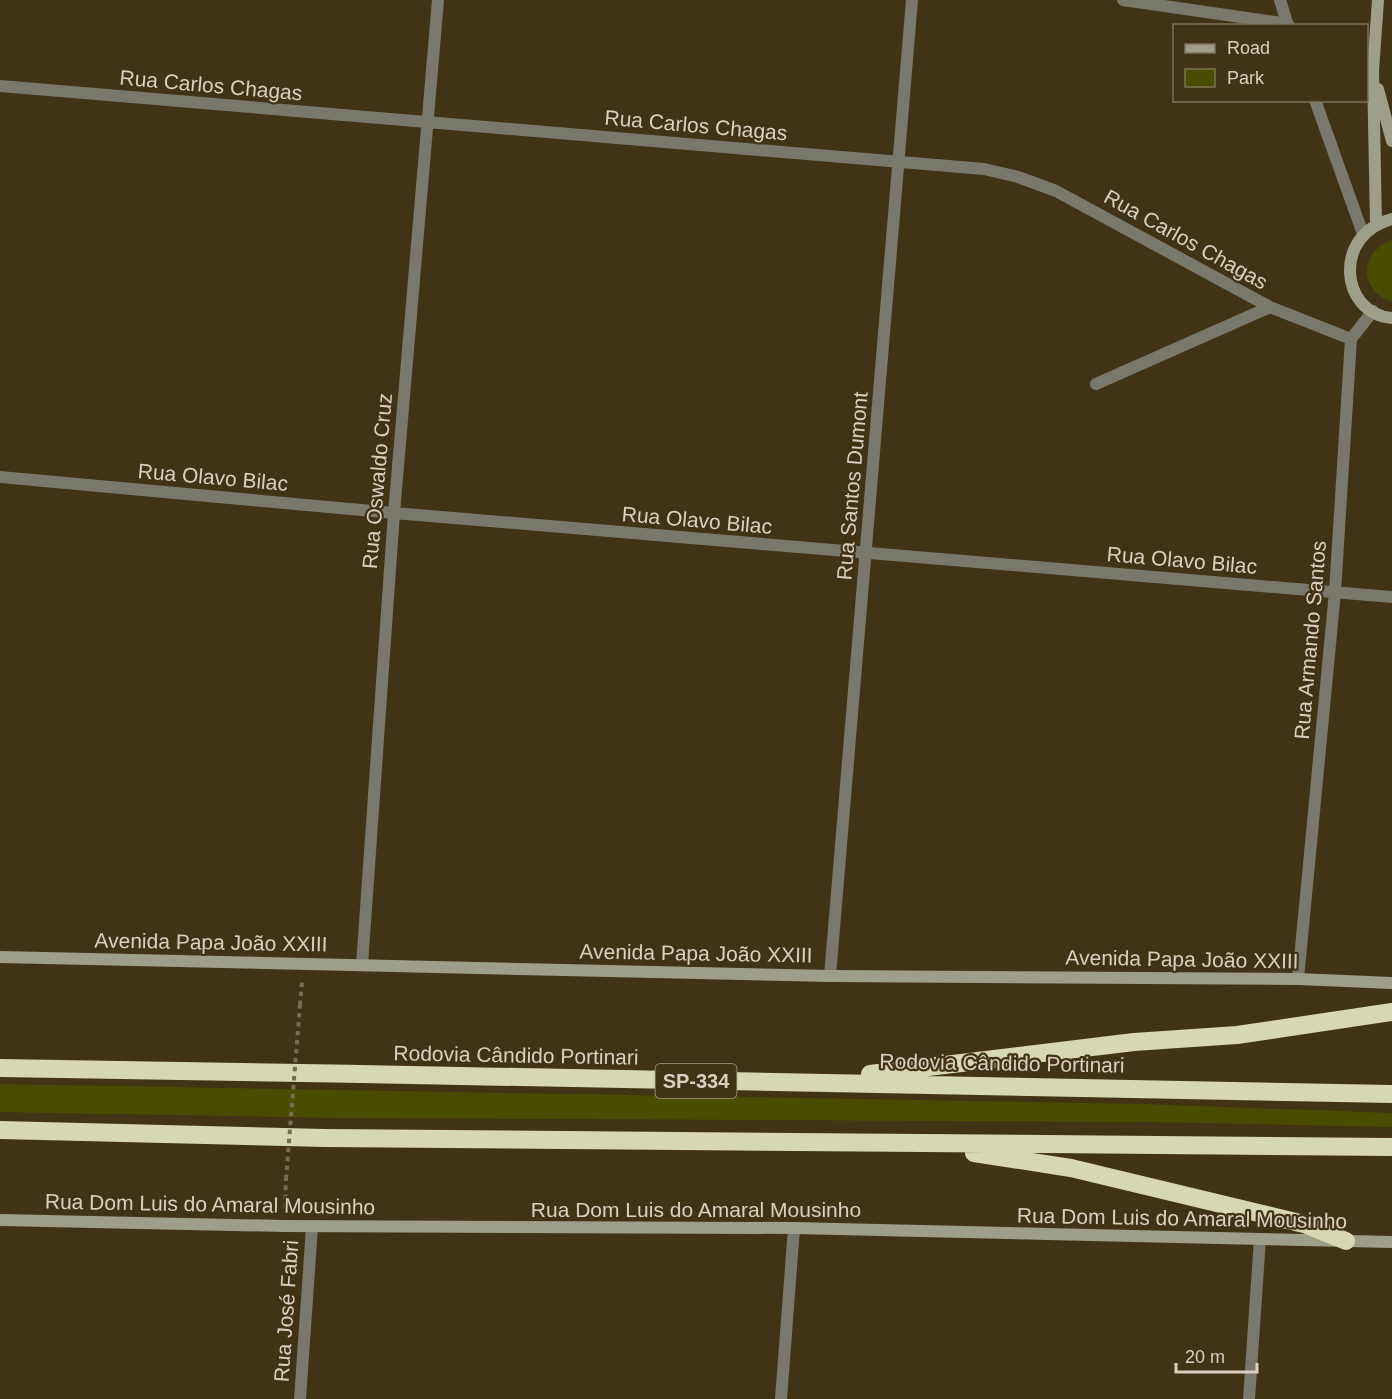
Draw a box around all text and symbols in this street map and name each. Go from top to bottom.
legend [1173,24,1368,102]
text: Road [1227,38,1270,58]
street label: Rua Carlos Chagas [119,66,303,104]
text: Park [1227,68,1265,88]
street label: Rua Carlos Chagas [604,106,788,144]
street label: Rua Carlos Chagas [1100,185,1272,293]
street label: Rua Santos Dumont [832,391,872,581]
street label: Rua Oswaldo Cruz [358,392,396,570]
street label: Rua Olavo Bilac [137,459,289,495]
street label: Rua Olavo Bilac [621,502,773,538]
street label: Rua Armando Santos [1290,540,1330,740]
street label: Rua Olavo Bilac [1106,542,1258,578]
street label: Avenida Papa João XXIII [94,928,328,956]
street label: Avenida Papa João XXIII [579,939,813,967]
street label: Avenida Papa João XXIII [1065,945,1299,973]
street label: Rodovia Cândido Portinari [393,1041,639,1069]
street label: Rodovia Cândido Portinari [879,1049,1125,1077]
road number: SP-334 [656,1064,736,1098]
street label: Rua Dom Luis do Amaral Mousinho [45,1190,375,1218]
street label: Rua Dom Luis do Amaral Mousinho [531,1198,861,1221]
street label: Rua Dom Luis do Amaral Mousinho [1017,1204,1347,1232]
street label: Rua José Fabri [270,1239,302,1383]
scale bar [1176,1336,1257,1374]
text: 20 m [1185,1347,1225,1367]

